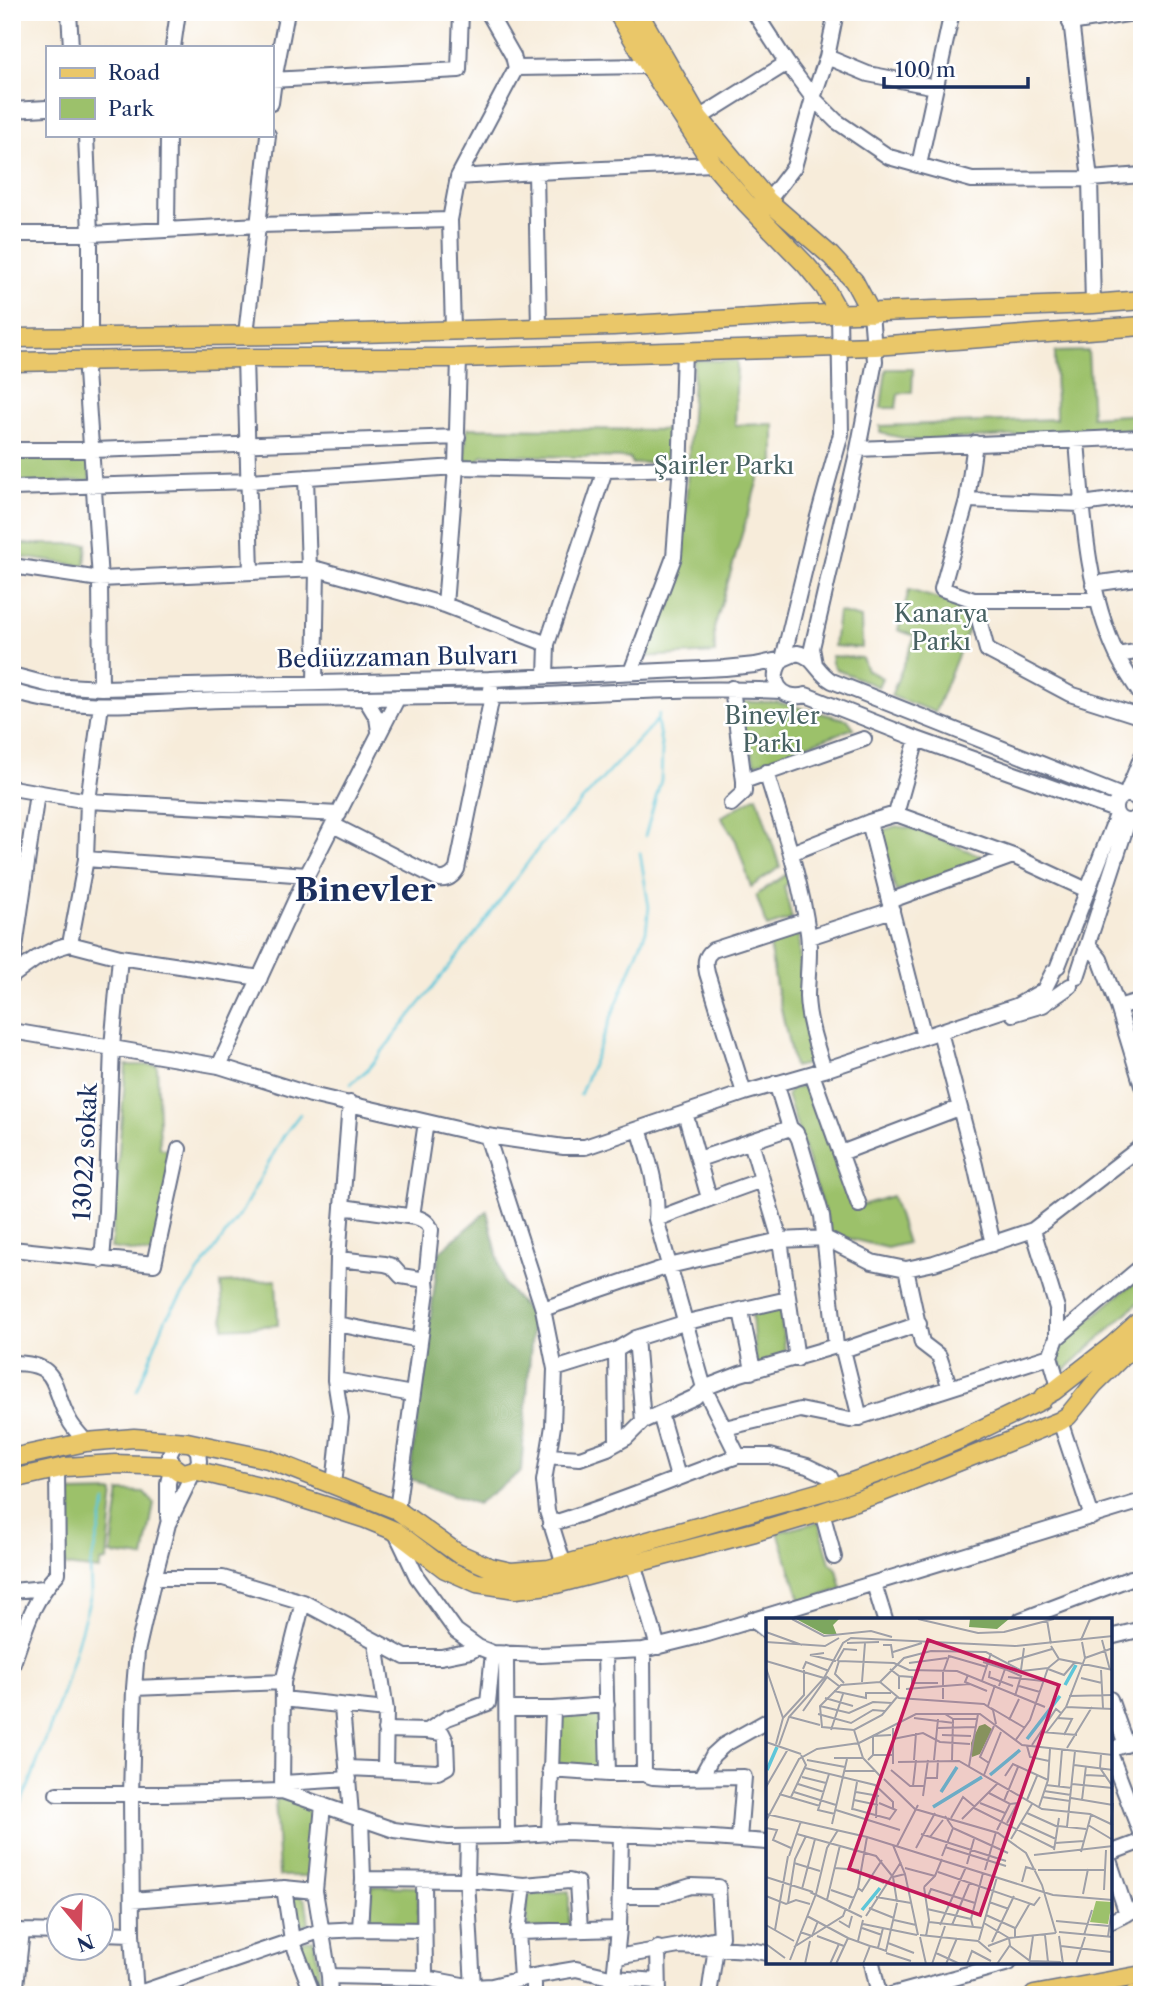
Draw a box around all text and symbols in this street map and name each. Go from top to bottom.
legend [46,46,273,136]
scale bar [884,46,1028,90]
text: 100 m [895,57,956,82]
text: Road [108,60,160,85]
text: Park [108,96,154,121]
park label: Şairler Parkı [654,451,794,480]
park label: Kanarya Parkı [894,599,989,656]
street label: Bediüzzaman Bulvarı [276,640,518,674]
park label: Binevler Parkı [724,701,820,758]
district label: Binevler [294,870,436,909]
street label: 13022 sokak [67,1081,103,1221]
inset map [766,1618,1112,1965]
north arrow [46,1892,116,1962]
text: N [74,1929,97,1956]

